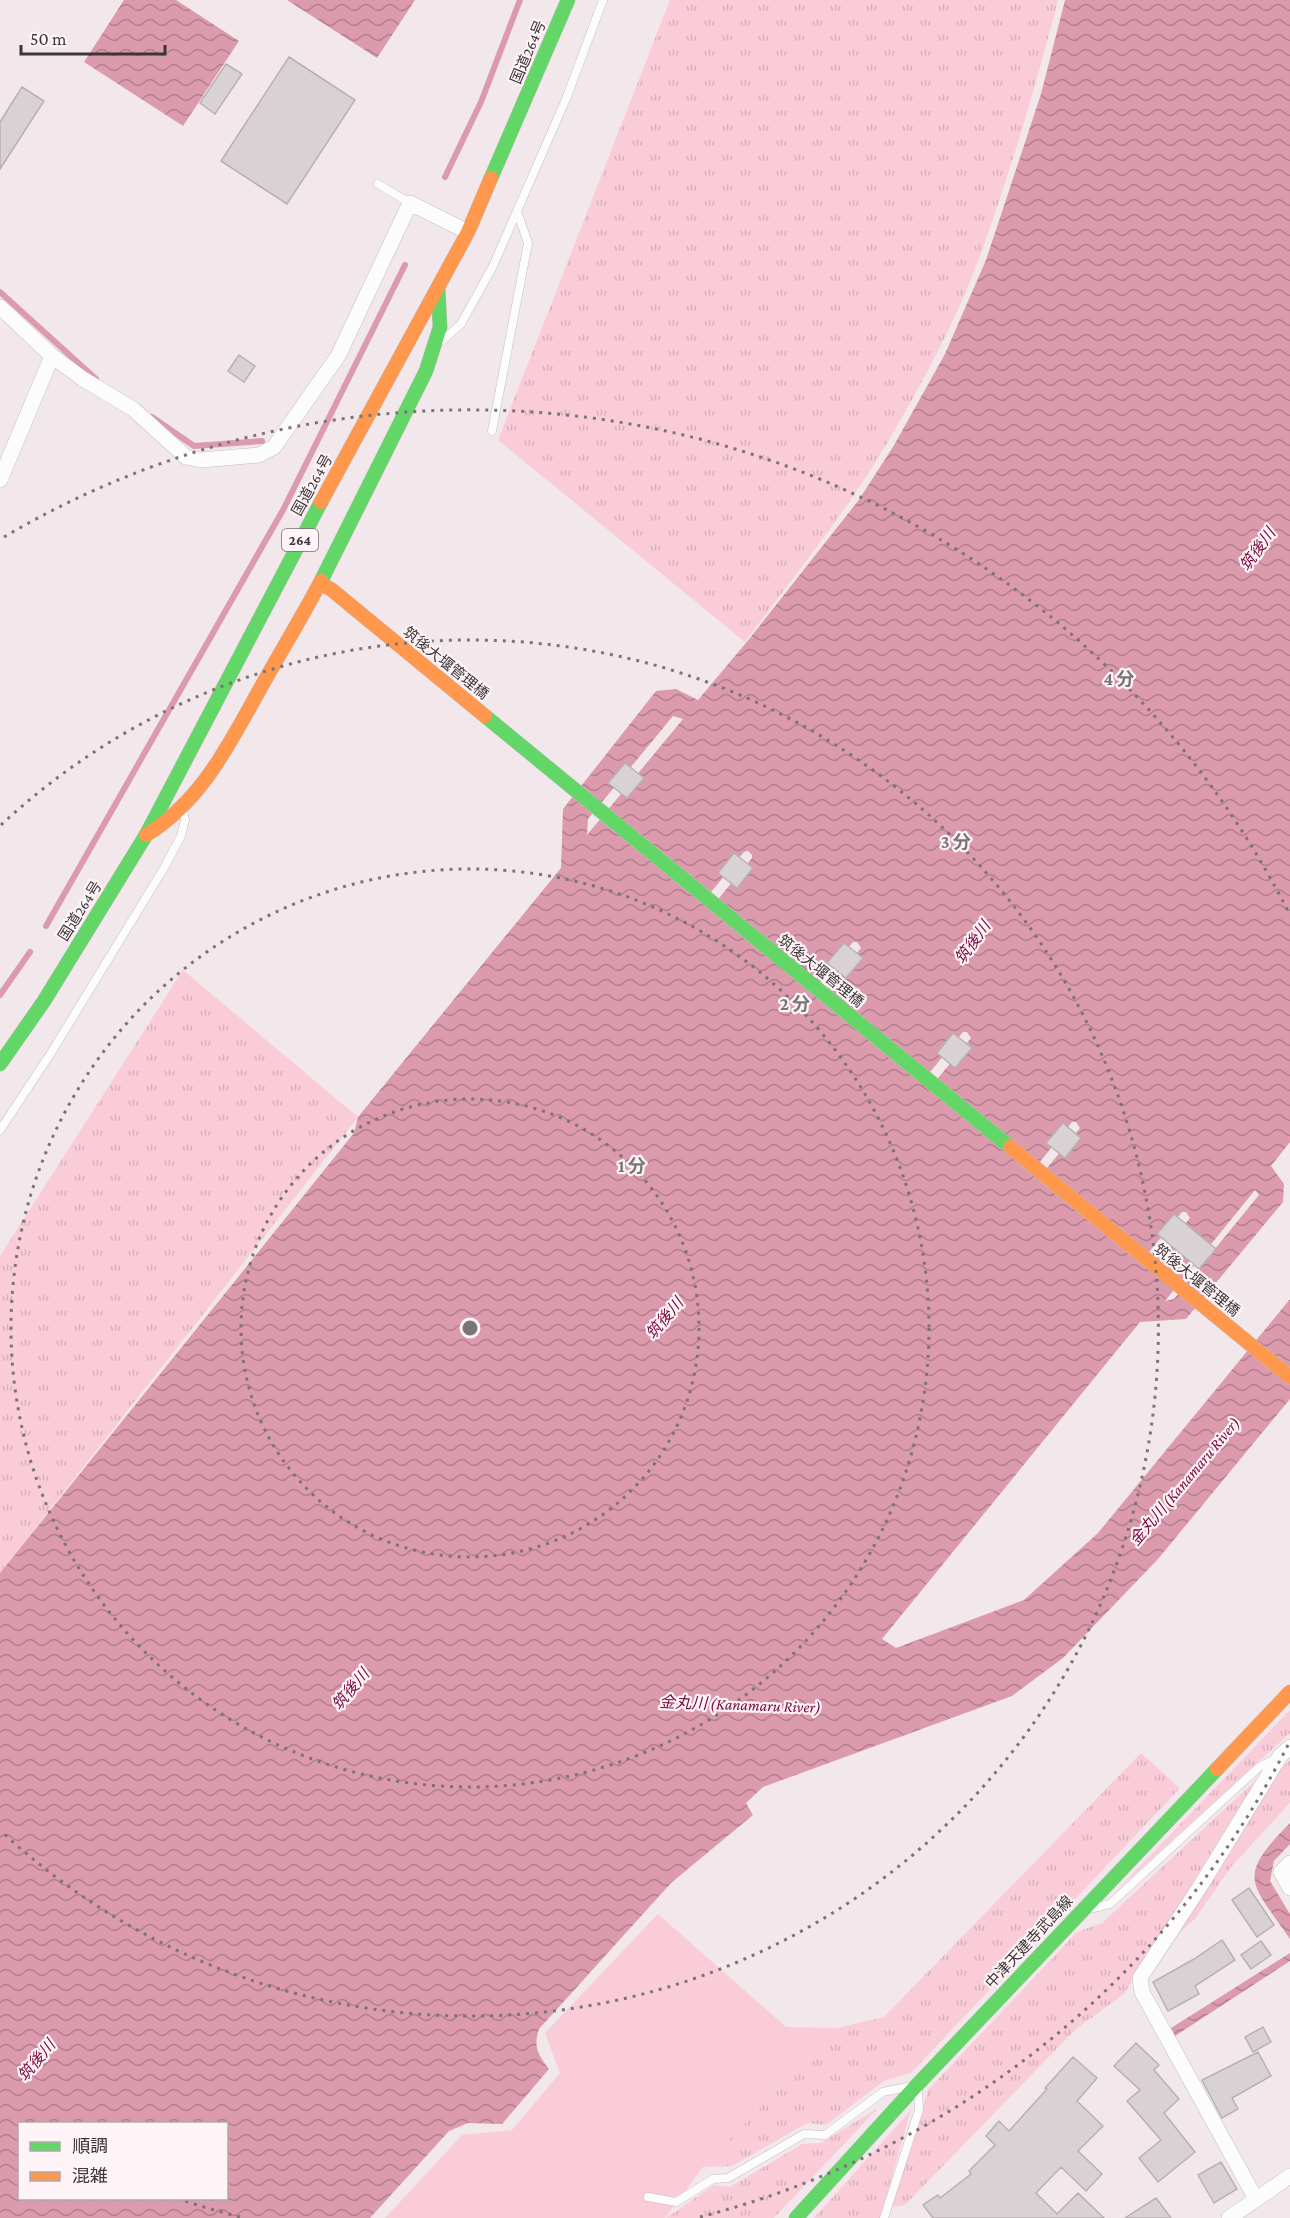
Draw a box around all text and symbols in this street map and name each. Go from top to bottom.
scale bar [21,18,165,56]
street label: 国道264号 [507,18,549,86]
text: 50 m [30,29,67,49]
street label: 国道264号 [289,452,335,518]
water label: 筑後川 [1236,523,1280,574]
road number: 264 [282,529,318,551]
street label: 筑後大堰管理橋 [400,624,492,702]
text: 4 分 [1103,669,1135,689]
text: 3 分 [941,832,971,852]
street label: 国道264号 [55,878,105,944]
water label: 筑後川 [951,916,995,967]
street label: 筑後大堰管理橋 [775,932,867,1010]
text: 2 分 [780,994,810,1014]
text: 1 分 [618,1156,646,1176]
street label: 筑後大堰管理橋 [1151,1241,1243,1319]
water label: 筑後川 [642,1293,688,1342]
centre of rings [460,1318,480,1338]
water label: 金丸川 (Kanamaru River) [1126,1414,1244,1549]
water label: 筑後川 [328,1664,374,1713]
water label: 金丸川 (Kanamaru River) [659,1693,821,1717]
street label: 中津天建寺武島線 [982,1893,1076,1991]
water label: 筑後川 [14,2035,60,2084]
legend [18,2122,228,2200]
text: 順調 [72,2136,108,2156]
text: 混雑 [72,2166,108,2186]

